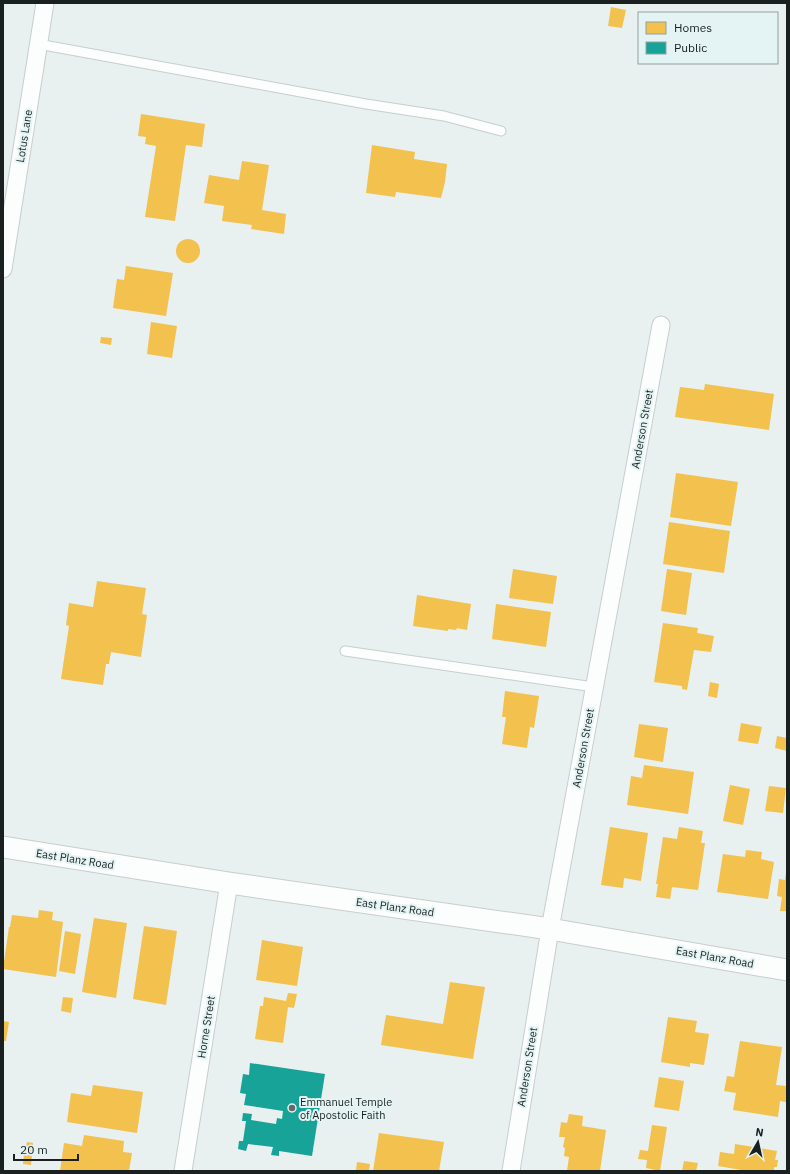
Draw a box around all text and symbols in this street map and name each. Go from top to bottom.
legend [638,12,778,64]
text: Homes [674,20,712,35]
text: Public [674,40,707,55]
street label: Lotus Lane [13,109,35,163]
street label: Anderson Street [628,388,656,470]
street label: Anderson Street [569,707,597,789]
street label: East Planz Road [35,846,115,872]
street label: East Planz Road [355,895,435,919]
street label: East Planz Road [675,943,755,971]
street label: Horne Street [194,995,218,1059]
street label: Anderson Street [514,1026,540,1108]
place label: Emmanuel Temple of Apostolic Faith [300,1095,392,1122]
marker: Emmanuel Temple of Apostolic Faith [287,1103,297,1113]
north arrow [738,1122,778,1162]
text: N [755,1125,765,1140]
scale bar [14,1136,78,1162]
text: 20 m [20,1142,48,1157]

